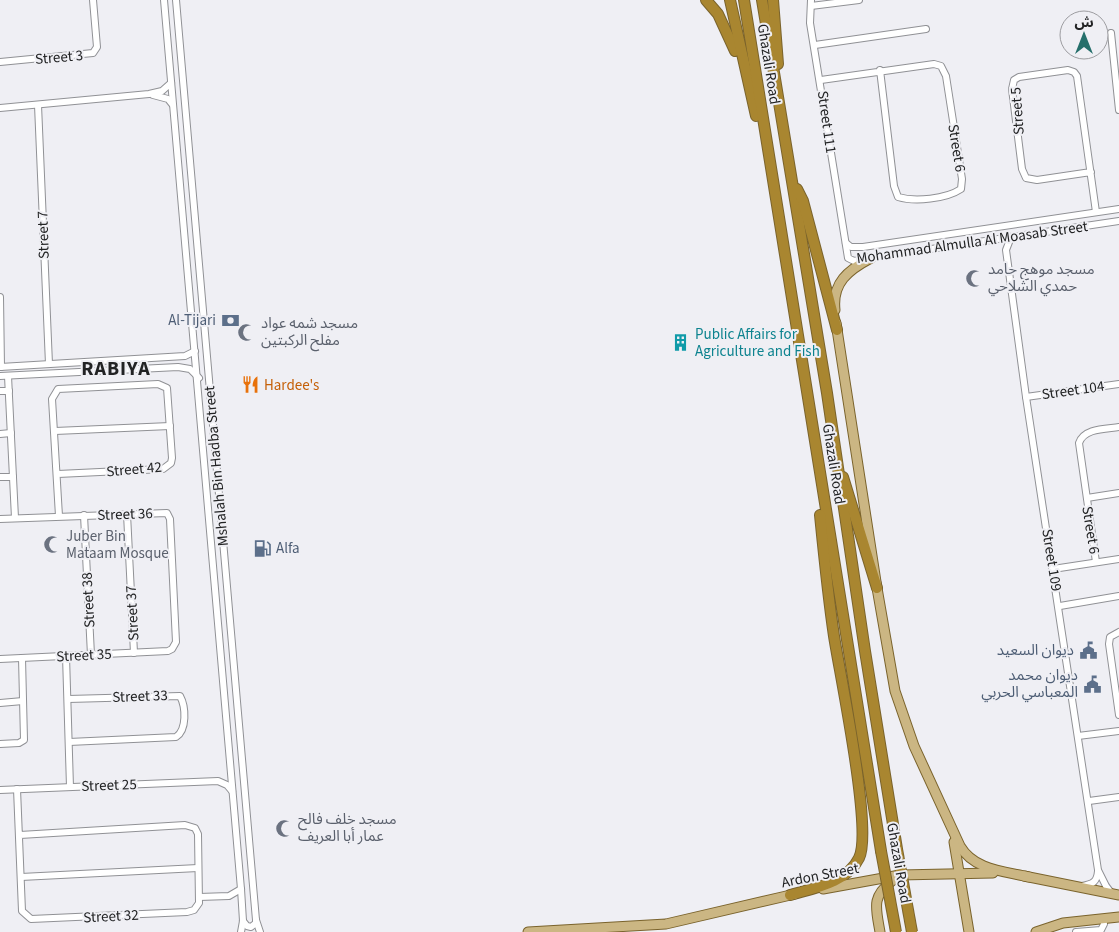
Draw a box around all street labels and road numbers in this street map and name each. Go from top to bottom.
street label: Ghazali Road [752,22,785,106]
street label: Street 3 [34,45,84,70]
street label: Street 5 [1005,86,1030,136]
street label: Street 111 [812,89,841,155]
street label: Street 6 [942,123,971,173]
street label: Street 7 [32,211,55,259]
street label: Mohammad Almulla Al Moasab Street [855,216,1089,269]
street label: Street 104 [1040,376,1106,405]
street label: Mshalah Bin Hadba Street [199,385,234,547]
street label: Ghazali Road [817,422,850,506]
street label: Street 42 [105,457,163,482]
street label: Street 36 [97,503,153,526]
street label: Street 6 [1076,505,1105,555]
street label: Street 109 [1036,527,1067,593]
street label: Street 38 [77,572,100,628]
street label: Street 37 [121,585,144,641]
street label: Street 35 [56,644,112,667]
street label: Street 33 [112,685,168,708]
street label: Street 25 [81,774,137,797]
street label: Ghazali Road [881,821,916,905]
street label: Ardon Street [780,858,861,893]
street label: Street 32 [83,905,139,928]

